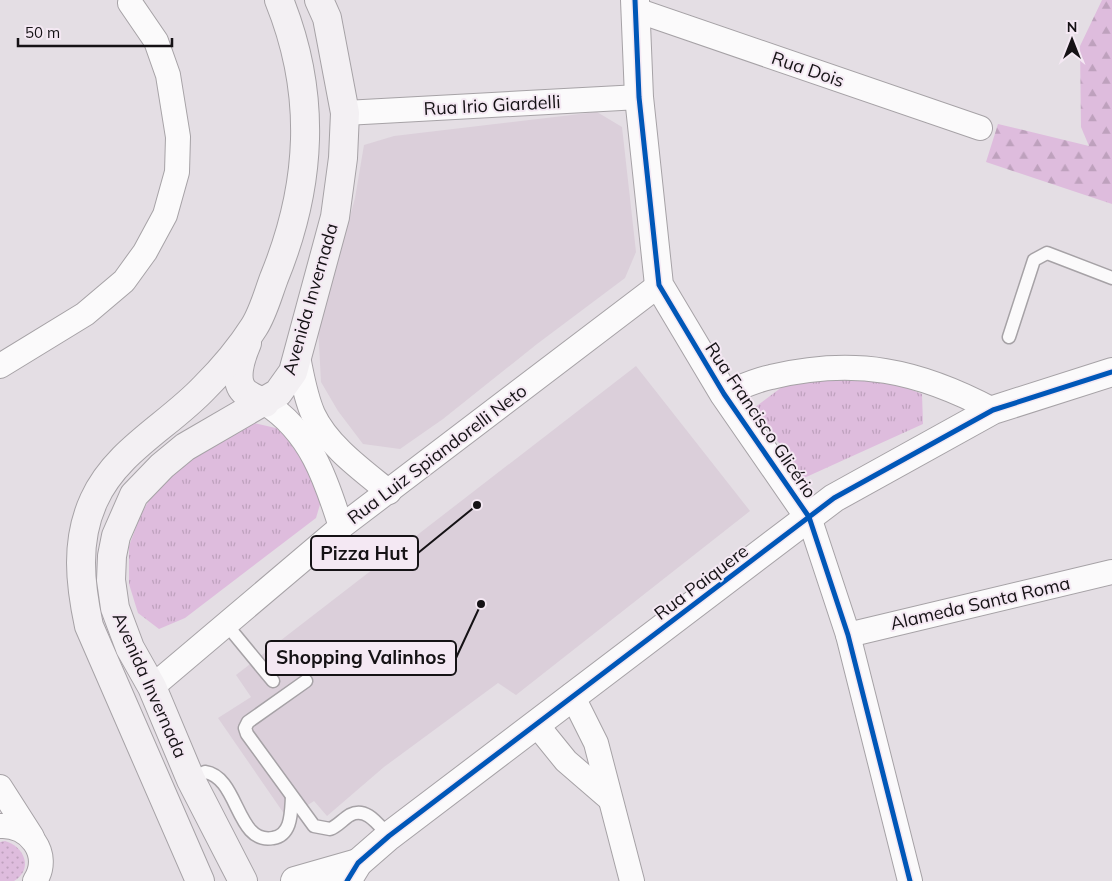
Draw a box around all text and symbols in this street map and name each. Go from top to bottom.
scale bar [18,15,171,47]
north arrow [1047,15,1097,65]
text: N [1067,18,1077,36]
text: 50 m [25,23,60,42]
street label: Rua Dois [769,46,847,92]
street label: Rua Irio Giardelli [423,90,561,120]
street label: Avenida Invernada [277,220,343,378]
street label: Rua Francisco Glicério [700,338,822,502]
street label: Rua Luiz Spiandorelli Neto [343,379,531,529]
callout: Pizza Hut [311,536,418,570]
street label: Rua Paiquere [649,539,753,625]
text: Pizza Hut [320,541,408,565]
street label: Alameda Santa Roma [888,571,1072,635]
street label: Avenida Invernada [108,609,192,761]
callout: Shopping Valinhos [266,641,456,675]
text: Shopping Valinhos [276,645,446,669]

